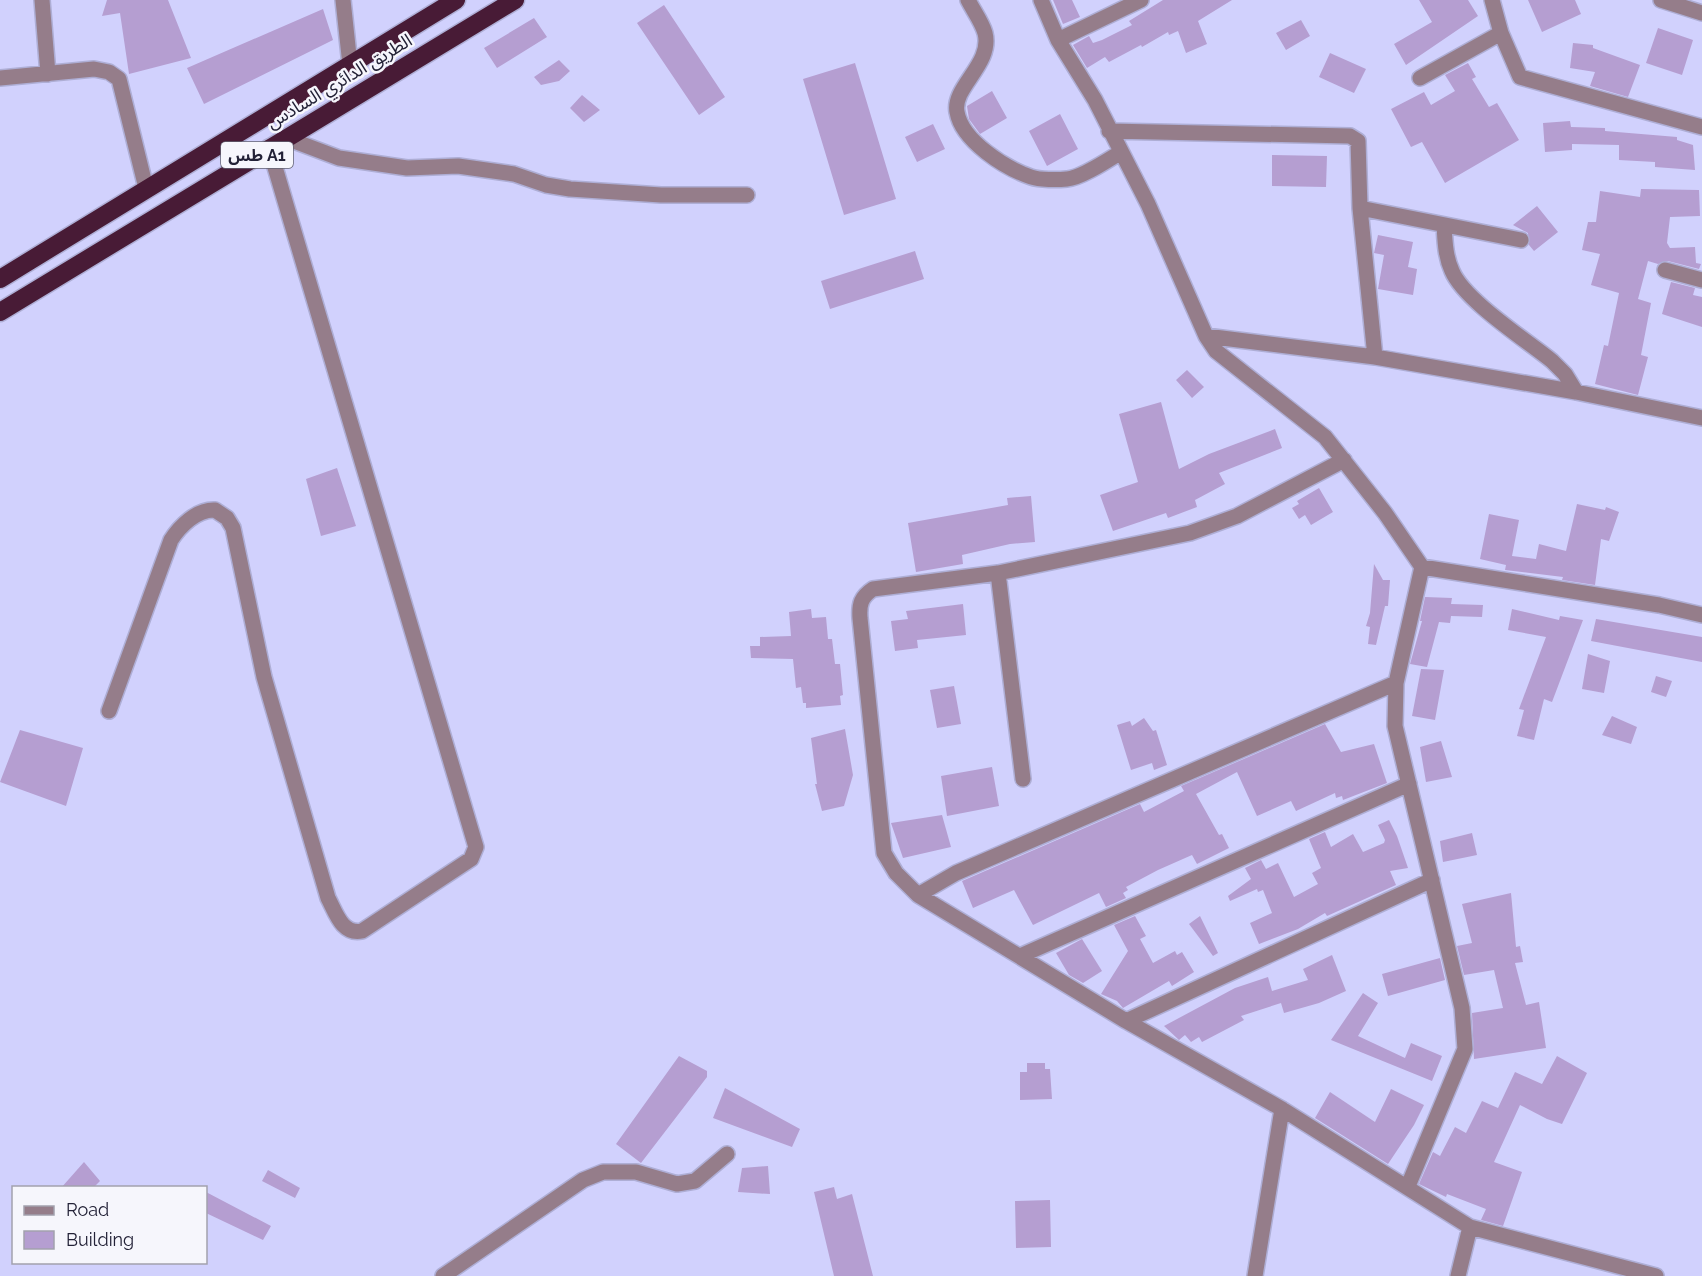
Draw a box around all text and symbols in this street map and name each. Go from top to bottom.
street label: الطريق الدائري السادس [263,29,417,135]
road number: طس A1 [221,142,293,168]
legend [12,1186,207,1264]
text: Road [66,1199,109,1220]
text: Building [66,1229,134,1250]

